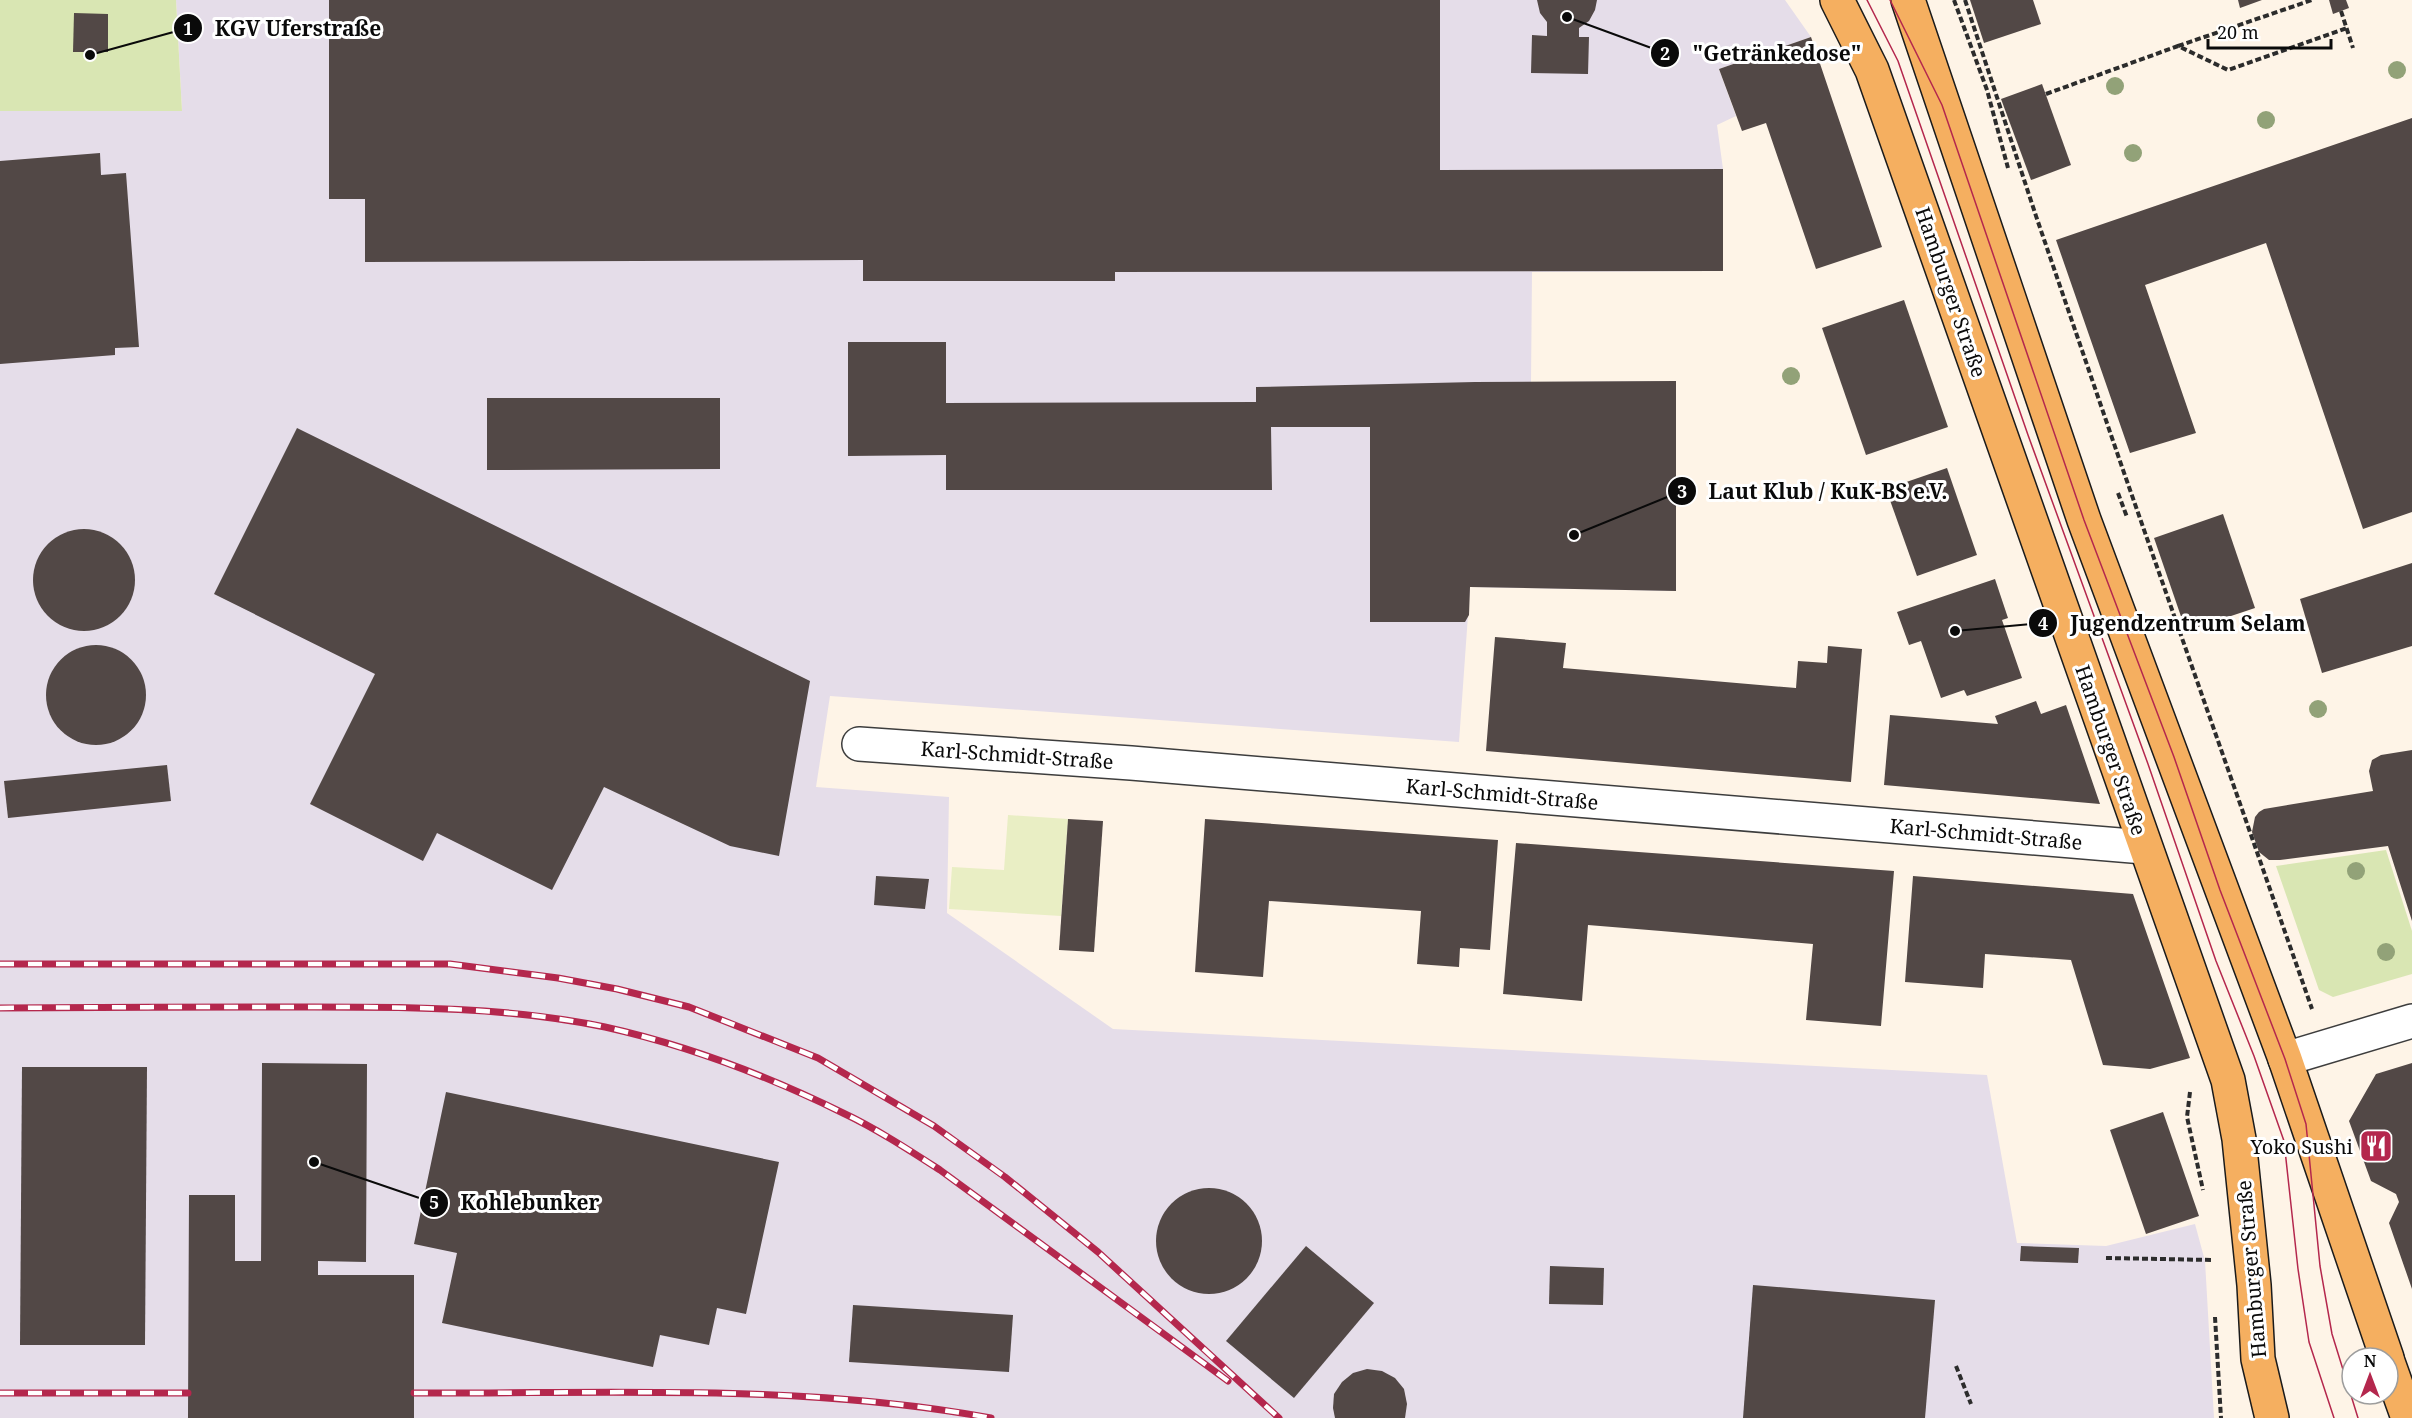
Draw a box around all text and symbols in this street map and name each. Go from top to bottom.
callout: KGV Uferstraße [173,9,394,48]
scale bar [2208,12,2331,50]
text: KGV Uferstraße [215,14,381,42]
text: 1 [183,16,193,40]
text: 20 m [2217,20,2259,44]
callout: "Getränkedose" [1650,34,1873,73]
text: "Getränkedose" [1693,39,1861,67]
text: 2 [1660,41,1670,65]
street label: Hamburger Straße [1909,203,1993,381]
callout: Laut Klub / KuK-BS e.V. [1667,472,1959,511]
text: Laut Klub / KuK-BS e.V. [1709,477,1947,505]
text: 3 [1677,479,1687,503]
callout: Jugendzentrum Selam [2028,604,2318,643]
text: Jugendzentrum Selam [2069,609,2306,637]
text: 4 [2038,611,2048,635]
street label: Hamburger Straße [2069,661,2153,839]
street label: Karl-Schmidt-Straße [920,735,1114,775]
street label: Karl-Schmidt-Straße [1405,772,1599,816]
street label: Karl-Schmidt-Straße [1889,812,2083,856]
restaurant icon: Yoko Sushi [2358,1128,2394,1164]
place label: Yoko Sushi [2250,1133,2354,1160]
street label: Hamburger Straße [2230,1179,2272,1359]
callout: Kohlebunker [419,1183,612,1222]
text: Kohlebunker [461,1188,599,1216]
text: 5 [429,1190,439,1214]
north arrow [2340,1346,2400,1406]
text: N [2364,1350,2377,1372]

